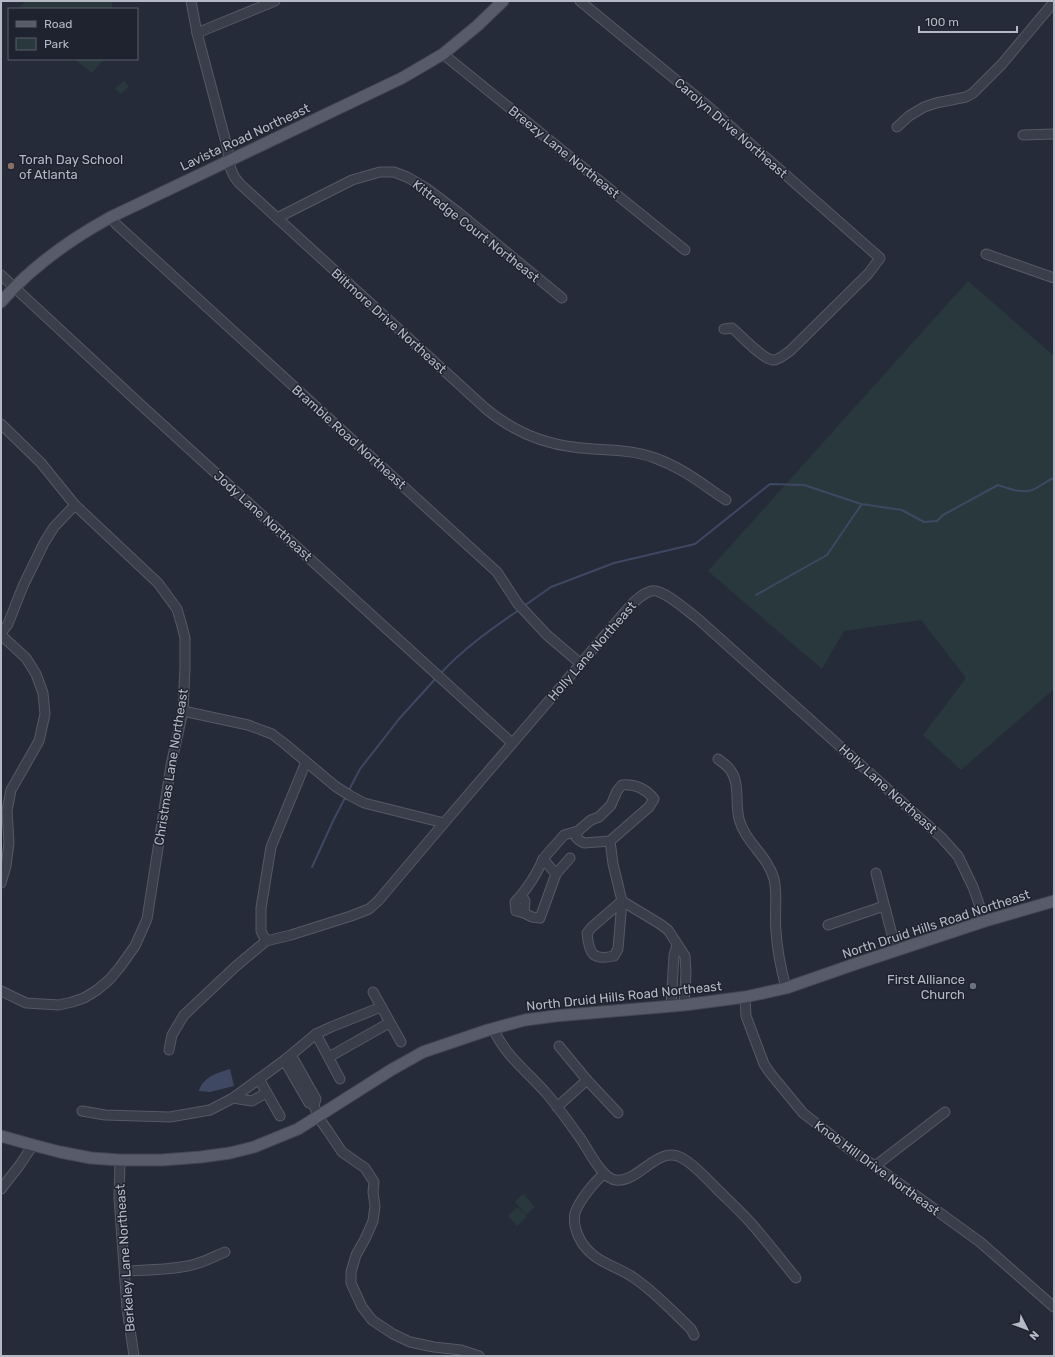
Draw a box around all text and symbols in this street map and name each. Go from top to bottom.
legend [8,8,138,60]
scale bar [919,8,1017,34]
text: 100 m [925,15,959,29]
text: Road [44,17,72,31]
text: Park [44,37,70,51]
street label: Carolyn Drive Northeast [672,75,790,181]
street label: Lavista Road Northeast [178,100,312,174]
street label: Breezy Lane Northeast [506,103,622,201]
place label: Torah Day School of Atlanta [19,152,123,182]
marker: Torah Day School of Atlanta [6,161,16,171]
street label: Kittredge Court Northeast [409,177,542,286]
street label: Biltmore Drive Northeast [328,265,450,377]
street label: Bramble Road Northeast [289,382,409,492]
street label: Jody Lane Northeast [211,468,315,564]
street label: Holly Lane Northeast [545,598,639,704]
street label: Christmas Lane Northeast [151,688,191,846]
street label: Holly Lane Northeast [836,741,940,837]
street label: North Druid Hills Road Northeast [840,886,1032,962]
place label: First Alliance Church [887,972,965,1002]
street label: North Druid Hills Road Northeast [525,978,723,1014]
marker: First Alliance Church [968,981,978,991]
street label: Knob Hill Drive Northeast [811,1118,943,1218]
street label: Berkeley Lane Northeast [112,1184,138,1332]
north arrow [1007,1309,1047,1349]
text: N [1027,1328,1042,1343]

